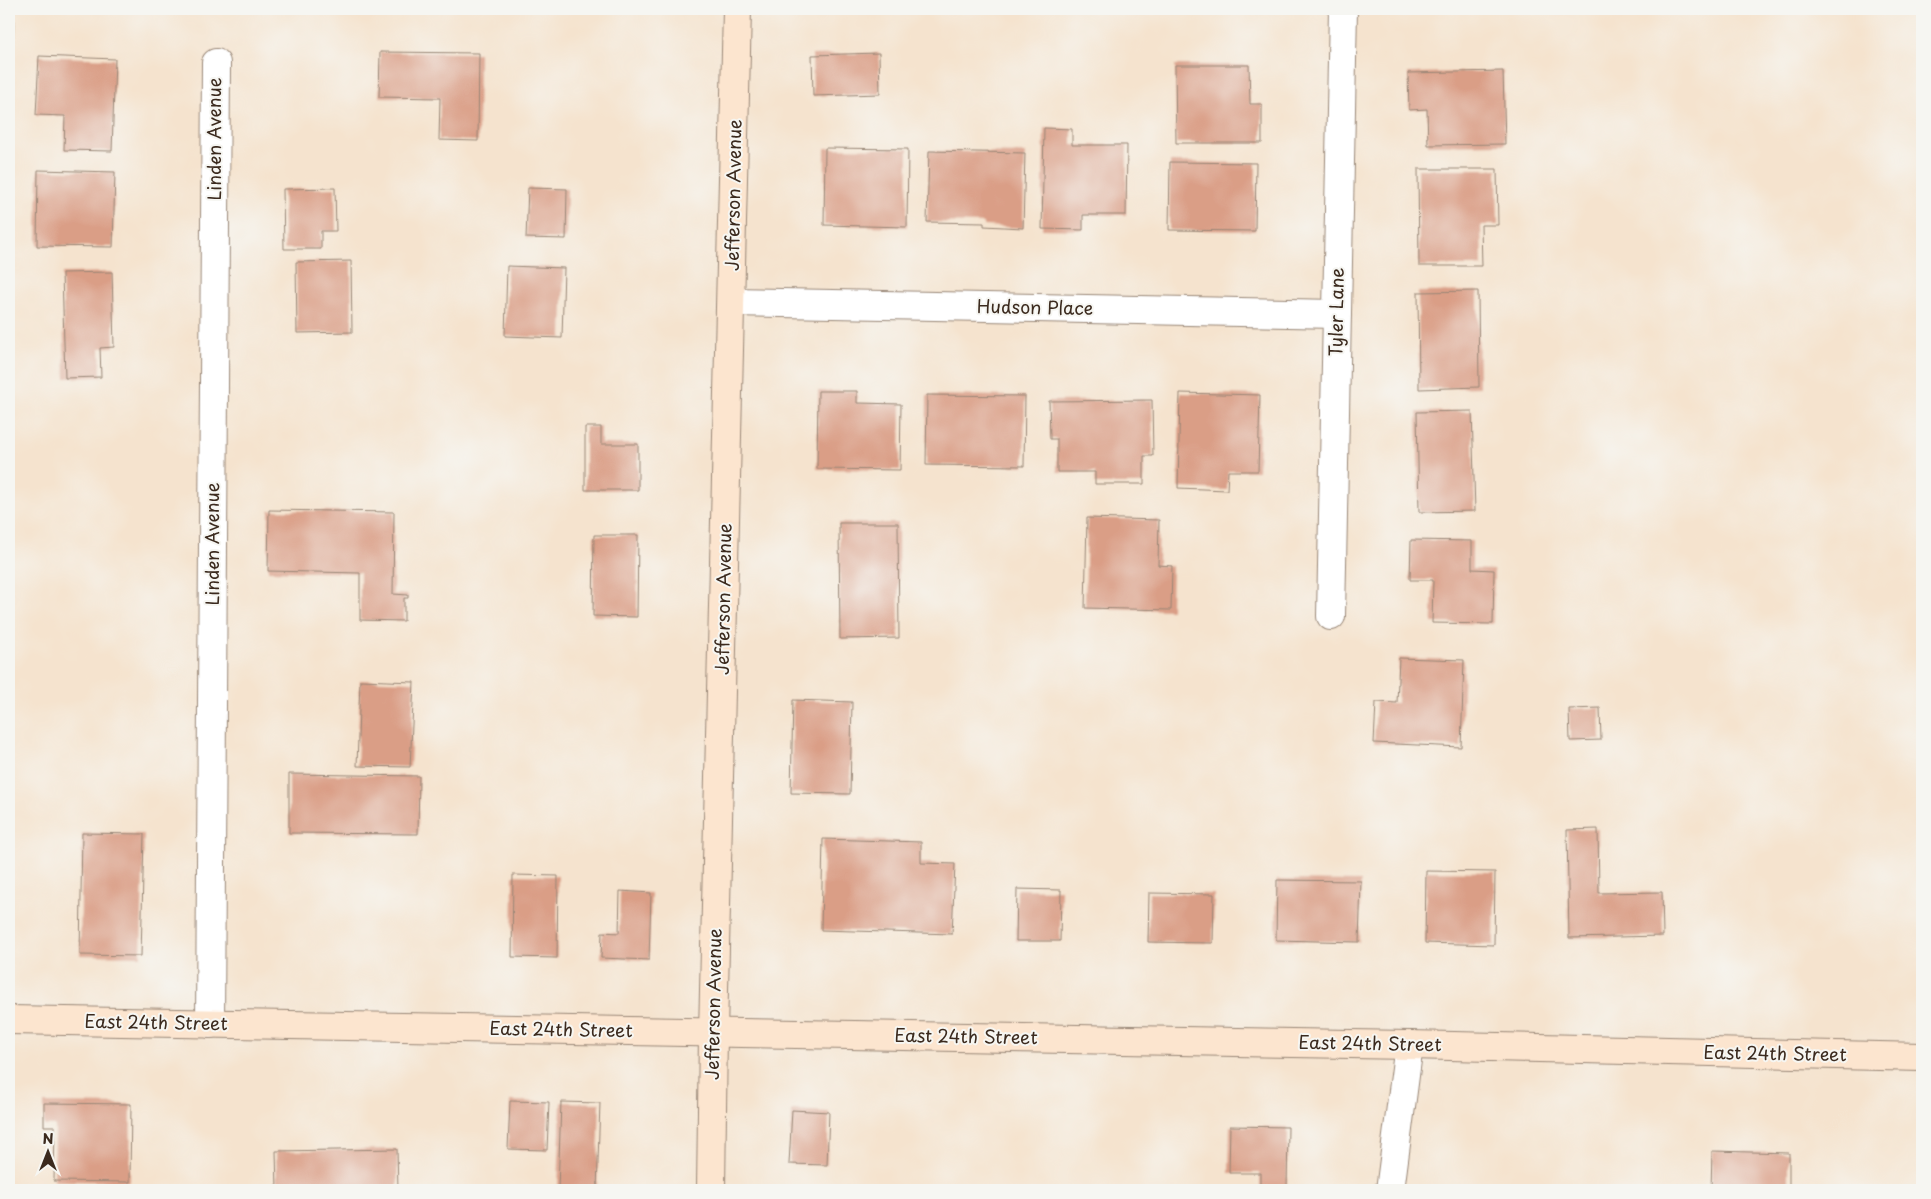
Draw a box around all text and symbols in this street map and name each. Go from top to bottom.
street label: Linden Avenue [200,77,227,200]
street label: Jefferson Avenue [718,119,747,271]
street label: Tyler Lane [1321,267,1350,357]
street label: Hudson Place [977,292,1093,321]
street label: Linden Avenue [198,482,225,605]
street label: Jefferson Avenue [708,523,737,675]
street label: Jefferson Avenue [698,928,727,1080]
street label: East 24th Street [84,1007,228,1036]
street label: East 24th Street [489,1014,633,1043]
street label: East 24th Street [894,1021,1038,1050]
street label: East 24th Street [1298,1028,1442,1057]
street label: East 24th Street [1703,1038,1847,1067]
north arrow [22,1126,72,1176]
text: N [42,1128,54,1149]

